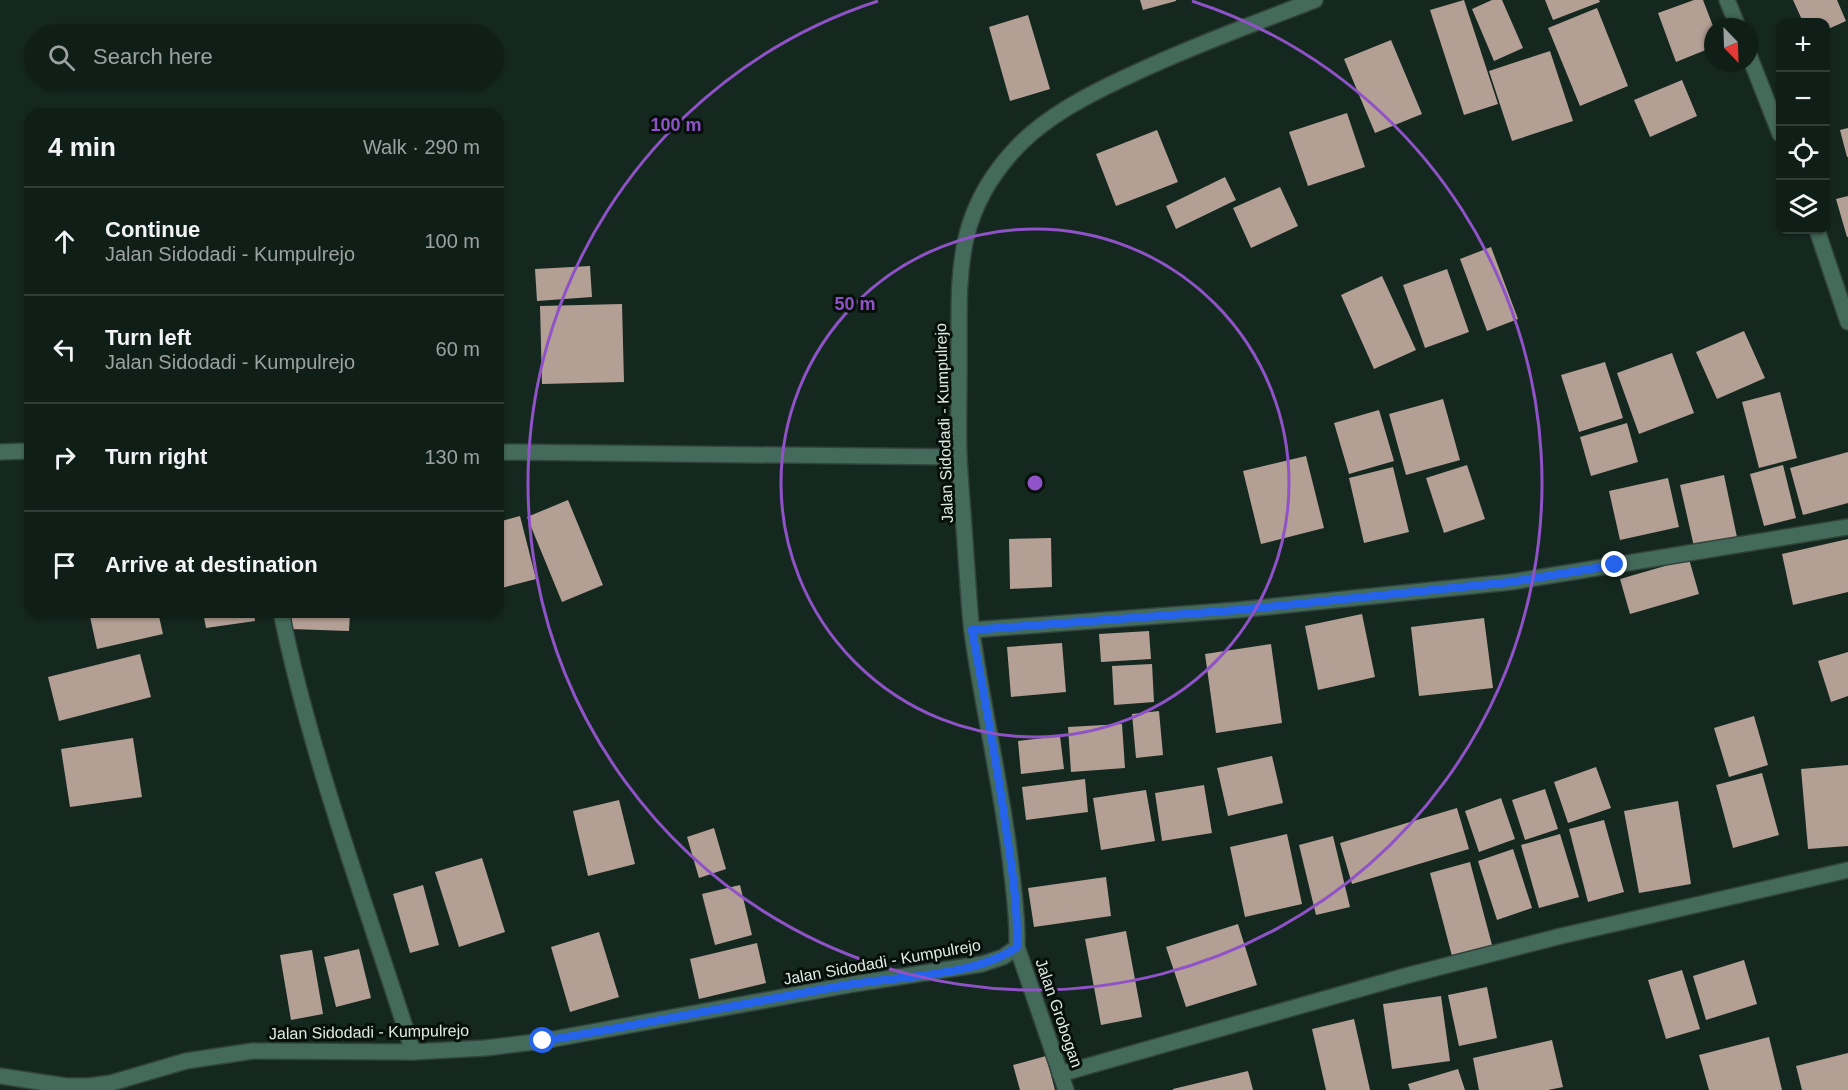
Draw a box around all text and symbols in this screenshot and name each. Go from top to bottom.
north arrow [1704,18,1758,72]
map controls [1776,18,1830,234]
button: + [1776,18,1830,72]
search box [24,24,504,90]
icon: search [45,41,78,74]
text: Search here [93,44,213,69]
button: − [1776,72,1830,126]
text: 100 m [650,115,702,135]
button: locate [1776,126,1830,180]
text: 4 min [48,132,116,162]
text: Walk · 290 m [363,136,480,158]
button: layers [1776,180,1830,234]
text: Continue [105,217,200,242]
icon: ahead [48,225,81,258]
text: 100 m [424,230,480,252]
text: Jalan Sidodadi - Kumpulrejo [105,243,355,265]
text: 50 m [834,294,876,314]
street label: Jalan Sidodadi - Kumpulrejo [932,323,956,523]
text: Turn left [105,325,191,350]
icon: left [48,333,81,366]
text: 60 m [436,338,480,360]
text: Jalan Sidodadi - Kumpulrejo [105,351,355,373]
icon: right [48,441,81,474]
text: Turn right [105,444,207,469]
text: 130 m [424,446,480,468]
centre of rings [1025,473,1045,493]
icon: arrive [48,549,81,582]
route end [1601,551,1627,577]
text: Arrive at destination [105,552,318,577]
street label: Jalan Sidodadi - Kumpulrejo [782,936,982,988]
street label: Jalan Grobogan [1032,956,1086,1070]
street label: Jalan Sidodadi - Kumpulrejo [269,1022,469,1042]
route start [529,1027,555,1053]

